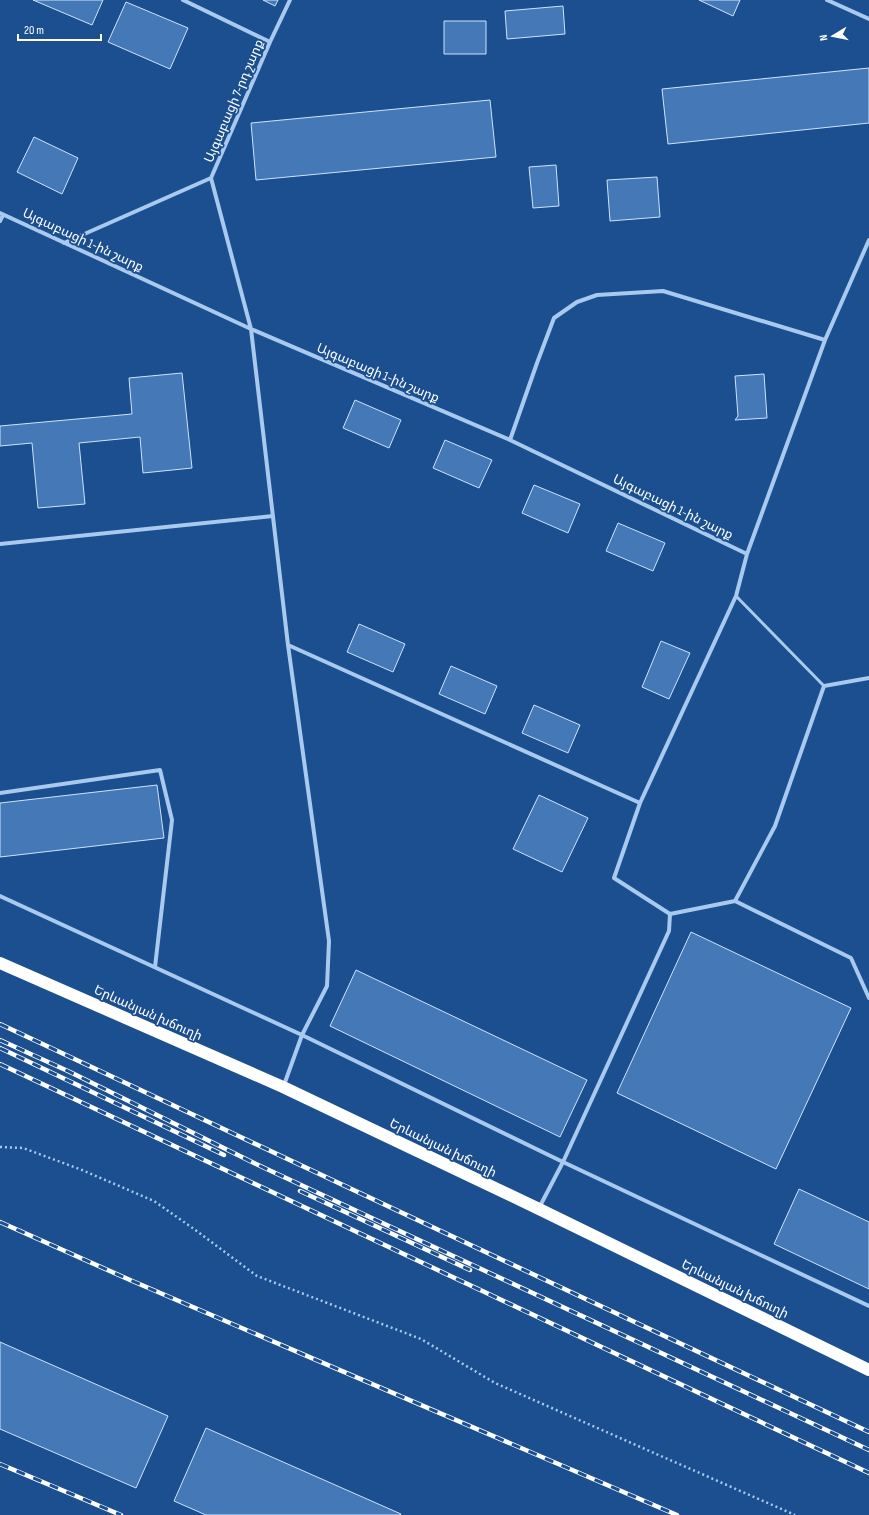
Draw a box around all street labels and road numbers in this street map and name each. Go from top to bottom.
street label: Այգաբացի 7-րդ շարք [201,37,267,165]
street label: Այգաբացի 1-ին շարք [20,205,146,275]
street label: Այգաբացի 1-ին շարք [314,340,442,406]
street label: Այգաբացի 1-ին շարք [610,471,736,543]
street label: Երևանյան խճուղի [91,982,205,1044]
street label: Երևանյան խճուղի [387,1115,499,1181]
street label: Երևանյան խճուղի [679,1256,791,1322]

